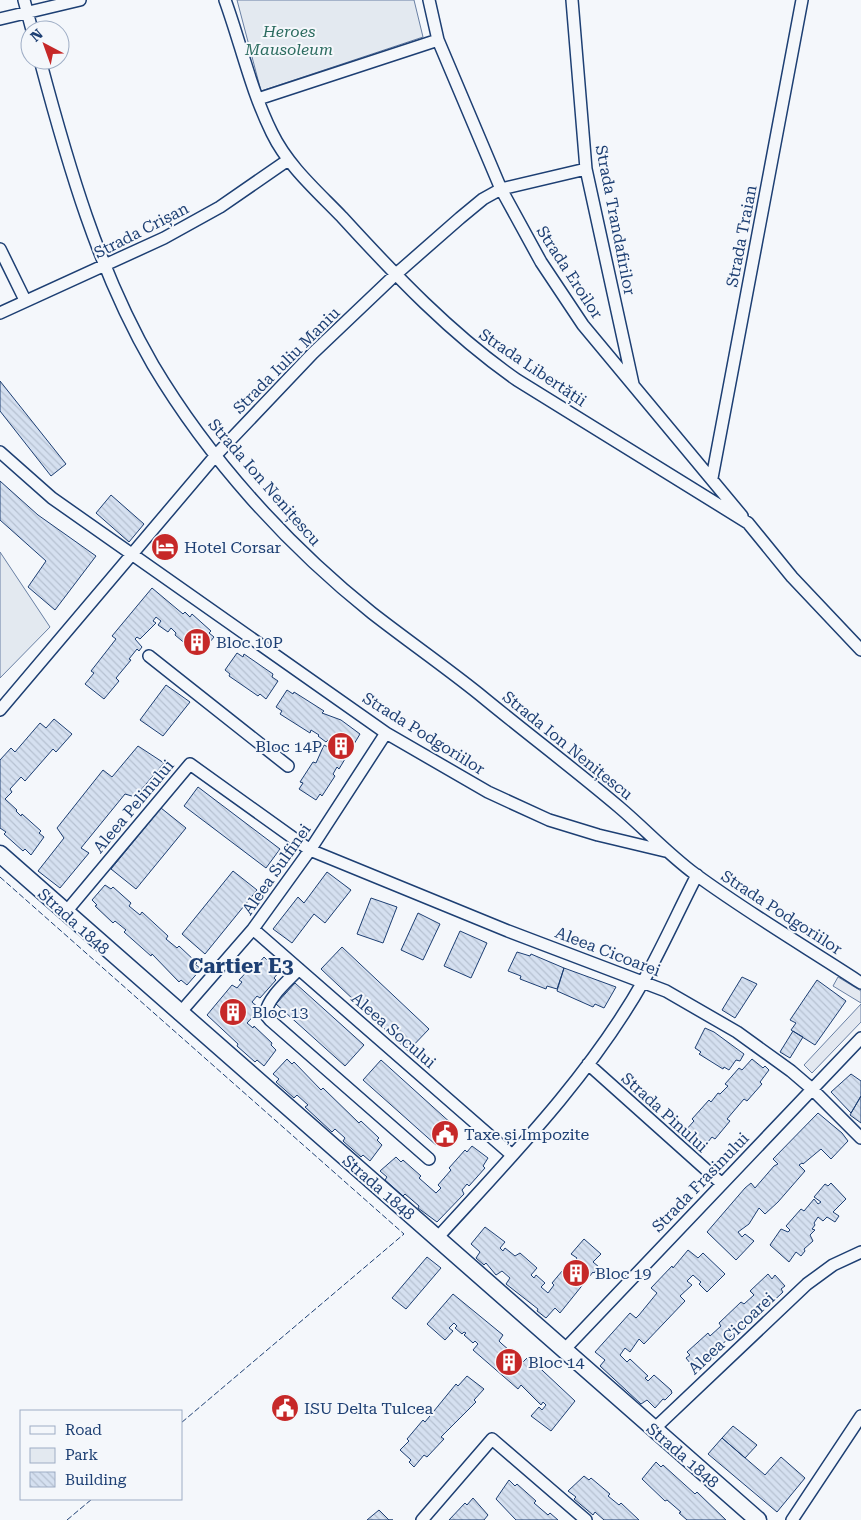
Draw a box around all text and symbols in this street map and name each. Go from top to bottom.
north arrow [20,20,70,70]
park label: Heroes Mausoleum [244,22,333,59]
text: N [27,25,46,45]
street label: Strada Trandafirilor [592,143,639,297]
street label: Strada Traian [722,183,761,289]
street label: Strada Crișan [91,198,192,263]
street label: Strada Eroilor [533,222,607,323]
street label: Strada Iuliu Maniu [229,303,344,418]
street label: Strada Libertății [475,324,590,411]
street label: Strada Ion Nenițescu [204,415,325,550]
hotel icon: Hotel Corsar [150,532,180,562]
place label: Hotel Corsar [184,538,282,557]
building icon: Bloc 10P [182,627,212,657]
place label: Bloc 10P [216,633,283,652]
street label: Strada Ion Nenițescu [498,687,637,804]
street label: Strada Podgoriilor [359,688,489,779]
building icon: Bloc 14P [326,731,356,761]
place label: Bloc 14P [255,737,322,756]
street label: Aleea Pelinului [89,756,178,857]
street label: Aleea Sulfinei [238,820,315,918]
street label: Strada Podgoriilor [718,866,846,959]
street label: Strada 1848 [34,884,113,958]
street label: Aleea Cicoarei [553,923,663,980]
district label: Cartier E3 [189,954,294,978]
street label: Aleea Socului [348,989,440,1072]
building icon: Bloc 13 [218,997,248,1027]
place label: Bloc 13 [252,1003,308,1022]
street label: Strada Pinului [618,1069,712,1156]
public building icon: Taxe și Impozite [430,1119,460,1149]
place label: Taxe și Impozite [464,1125,589,1145]
street label: Strada Frasinului [648,1129,753,1236]
street label: Strada 1848 [339,1151,419,1224]
building icon: Bloc 19 [561,1258,591,1288]
place label: Bloc 19 [595,1264,651,1283]
street label: Aleea Cicoarei [684,1289,778,1378]
building icon: Bloc 14 [494,1347,524,1377]
place label: Bloc 14 [528,1353,584,1372]
public building icon: ISU Delta Tulcea [270,1393,300,1423]
place label: ISU Delta Tulcea [304,1399,433,1418]
legend [20,1410,182,1500]
street label: Strada 1848 [643,1419,723,1492]
text: Road [65,1421,102,1439]
text: Park [65,1446,99,1464]
text: Building [65,1471,127,1489]

